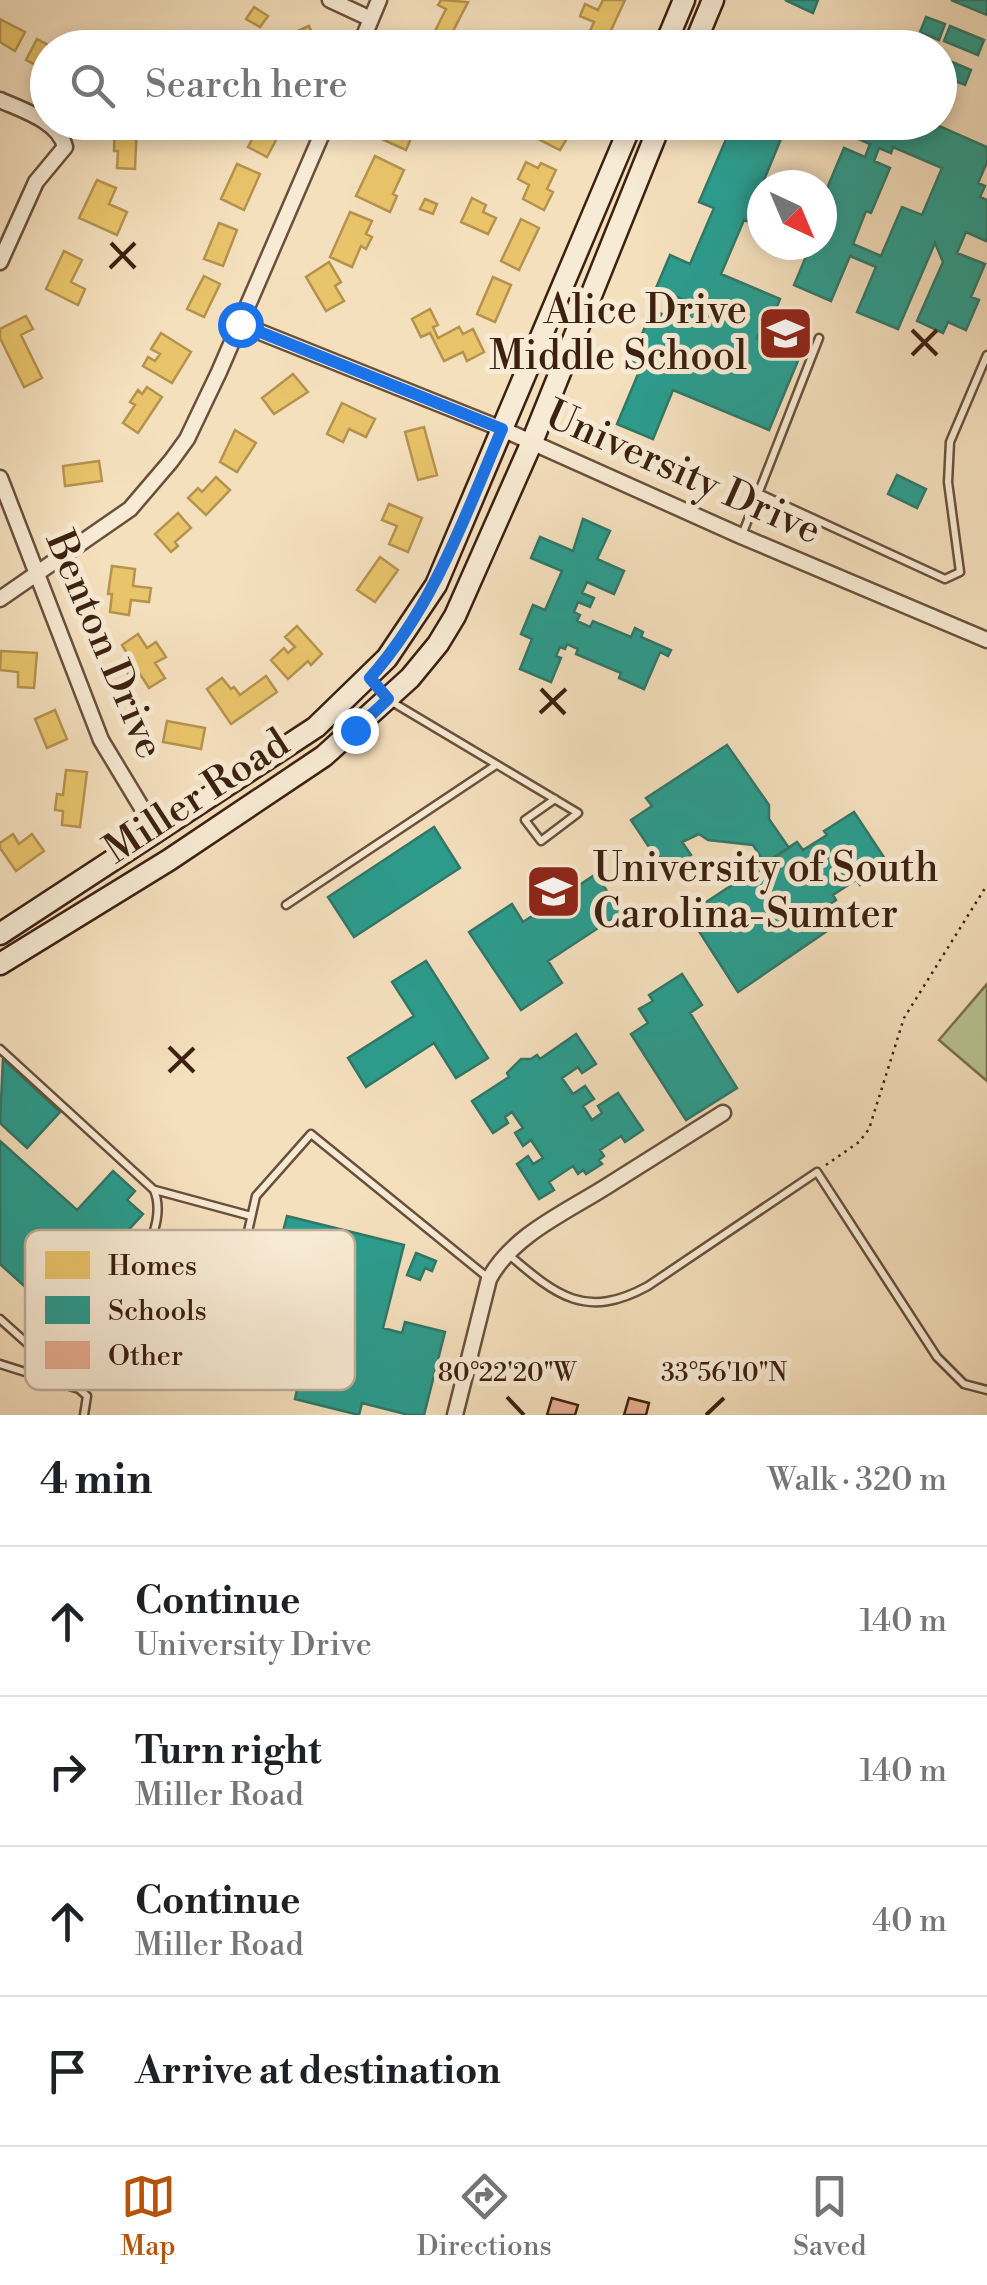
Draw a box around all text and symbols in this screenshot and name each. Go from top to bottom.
search box [30,30,957,140]
icon: search [65,58,120,113]
text: Search here [145,62,348,109]
north arrow [747,170,837,260]
place label: Alice Drive Middle School [489,286,747,382]
route start [218,302,264,348]
school or university icon: Alice Drive Middle School [756,304,816,364]
street label: University Drive [537,390,828,557]
street label: Benton Drive [33,523,174,766]
route end [333,708,379,754]
street label: Miller Road [95,719,299,875]
place label: University of South Carolina-Sumter [593,844,939,940]
school or university icon: University of South Carolina-Sumter [524,862,584,922]
legend [25,1230,355,1390]
text: Homes [108,1249,197,1284]
text: Schools [108,1294,207,1329]
text: Other [108,1339,183,1374]
text: 80°22'20"W [438,1358,578,1389]
text: 33°56'10"N [661,1358,788,1389]
text: 4 min [40,1454,152,1507]
text: Walk · 320 m [767,1460,947,1500]
text: Continue [135,1578,300,1625]
icon: ahead [40,1594,95,1649]
text: 140 m [860,1601,947,1641]
text: University Drive [135,1625,372,1665]
text: Turn right [135,1728,321,1775]
icon: right [40,1744,95,1799]
text: 140 m [860,1751,947,1791]
text: Miller Road [135,1775,304,1815]
text: Continue [135,1878,300,1925]
icon: ahead [40,1894,95,1949]
text: 40 m [872,1901,947,1941]
text: Miller Road [135,1925,304,1965]
icon: arrive [40,2044,95,2099]
text: Arrive at destination [135,2048,501,2095]
tab: Map [121,2169,176,2264]
tab: Directions [417,2169,552,2264]
tab: Saved [793,2169,866,2264]

